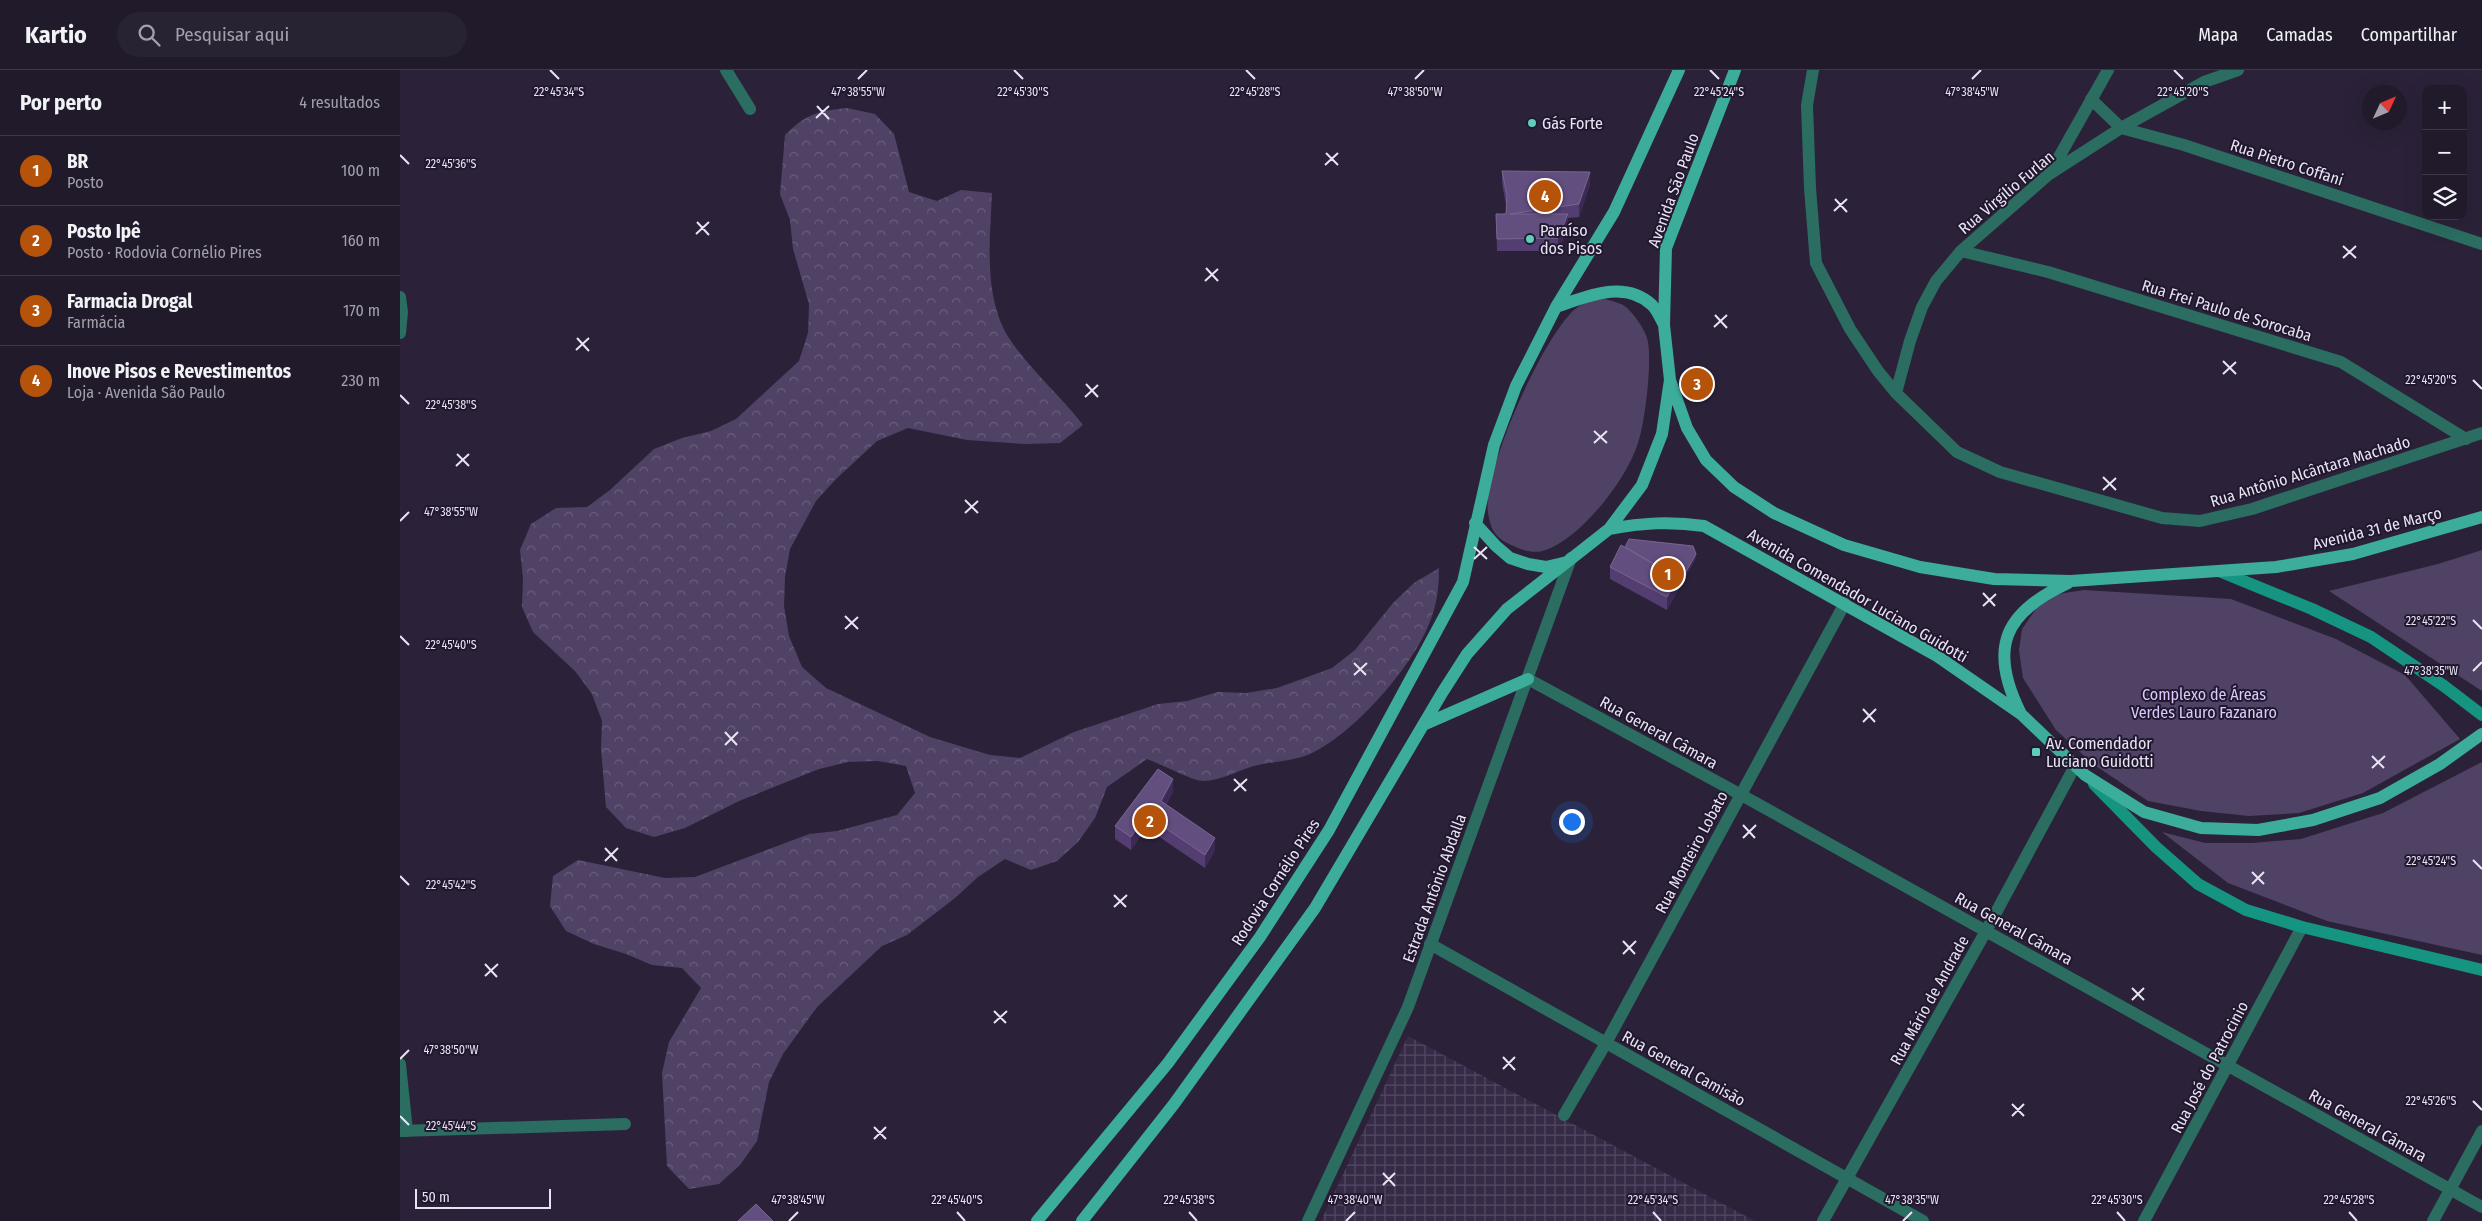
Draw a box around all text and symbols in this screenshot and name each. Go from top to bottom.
search box [117,12,467,57]
text: Kartio [25,21,87,49]
icon: search [135,21,163,49]
text: Pesquisar aqui [175,23,289,46]
text: Mapa [2198,24,2238,46]
text: Camadas [2266,24,2333,46]
text: Compartilhar [2361,24,2457,46]
text: 22°45'34"S [534,85,584,99]
text: 47°38'55"W [831,85,885,99]
text: 22°45'30"S [997,85,1049,99]
text: 22°45'28"S [1229,85,1281,99]
text: 47°38'50"W [1387,85,1443,99]
text: 22°45'24"S [1694,85,1744,99]
text: 47°38'45"W [1945,85,1999,99]
text: 22°45'20"S [2157,85,2209,99]
north arrow [2362,85,2407,130]
map controls [2422,85,2467,220]
button: + [2422,85,2467,130]
text: Por perto [20,90,102,116]
text: 4 resultados [299,93,380,112]
place label: Gás Forte [1542,114,1603,133]
marker: Gás Forte [1526,117,1538,129]
street label: Avenida São Paulo [1644,130,1703,250]
button: − [2422,130,2467,175]
street label: Rua Pietro Coffani [2228,135,2346,190]
street label: Rua Virgílio Furlan [1955,147,2058,238]
text: BR [67,150,88,173]
text: 22°45'36"S [425,157,477,171]
text: 1 [33,161,39,180]
text: 100 m [341,161,380,180]
text: Posto [67,173,104,192]
button: layers [2422,175,2467,220]
pin: 4 [1529,177,1561,215]
text: Posto Ipê [67,220,141,243]
place label: Paraíso dos Pisos [1540,221,1602,258]
text: 2 [32,231,40,250]
text: 160 m [341,231,380,250]
marker: Paraíso dos Pisos [1524,233,1536,245]
text: Posto · Rodovia Cornélio Pires [67,243,262,262]
street label: Rua Frei Paulo de Sorocaba [2139,276,2314,345]
text: Farmacia Drogal [67,290,193,313]
text: 3 [32,301,40,320]
text: 170 m [343,301,380,320]
text: Farmácia [67,313,125,332]
text: Inove Pisos e Revestimentos [67,360,291,383]
pin: 3 [1681,365,1713,403]
text: 4 [32,371,40,390]
text: 230 m [341,371,380,390]
text: 22°45'20"S [2405,373,2457,387]
text: Loja · Avenida São Paulo [67,383,225,402]
text: 22°45'38"S [425,398,477,412]
street label: Rua Antônio Alcântara Machado [2208,432,2412,511]
street label: Avenida 31 de Março [2311,503,2444,554]
text: 47°38'55"W [424,505,478,519]
street label: Avenida Comendador Luciano Guidotti [1744,524,1971,666]
pin: 1 [1652,555,1684,593]
text: 22°45'22"S [2406,614,2456,628]
text: 22°45'40"S [425,638,477,652]
text: 47°38'35"W [2404,664,2458,678]
park label: Complexo de Áreas Verdes Lauro Fazanaro [2131,685,2277,722]
street label: Rua General Câmara [1597,692,1721,773]
place label: Av. Comendador Luciano Guidotti [2046,734,2154,771]
marker: Av. Comendador Luciano Guidotti [2030,746,2042,758]
street label: Rua Monteiro Lobato [1651,788,1732,917]
pin: 2 [1134,802,1166,840]
your location [1559,809,1585,835]
street label: Estrada Antônio Abdalla [1399,811,1470,965]
street label: Rodovia Cornélio Pires [1227,815,1324,949]
text: 22°45'24"S [2406,854,2456,868]
text: 22°45'42"S [426,878,476,892]
street label: Rua General Câmara [1952,888,2076,969]
street label: Rua Mário de Andrade [1886,932,1973,1068]
street label: Rua José do Patrocinio [2167,998,2252,1136]
street label: Rua General Camisão [1619,1027,1749,1110]
text: 47°38'50"W [423,1043,479,1057]
street label: Rua General Câmara [2306,1085,2430,1166]
text: 22°45'26"S [2406,1094,2457,1108]
text: 22°45'44"S [426,1119,476,1133]
scale bar [415,1186,551,1209]
text: 50 m [422,1189,450,1206]
text: 47°38'45"W [771,1193,825,1207]
text: 22°45'40"S [931,1193,983,1207]
text: 22°45'38"S [1163,1193,1215,1207]
text: 47°38'40"W [1328,1193,1382,1207]
text: 22°45'34"S [1628,1193,1678,1207]
text: 47°38'35"W [1885,1193,1939,1207]
text: 22°45'30"S [2091,1193,2143,1207]
text: 22°45'28"S [2323,1193,2375,1207]

